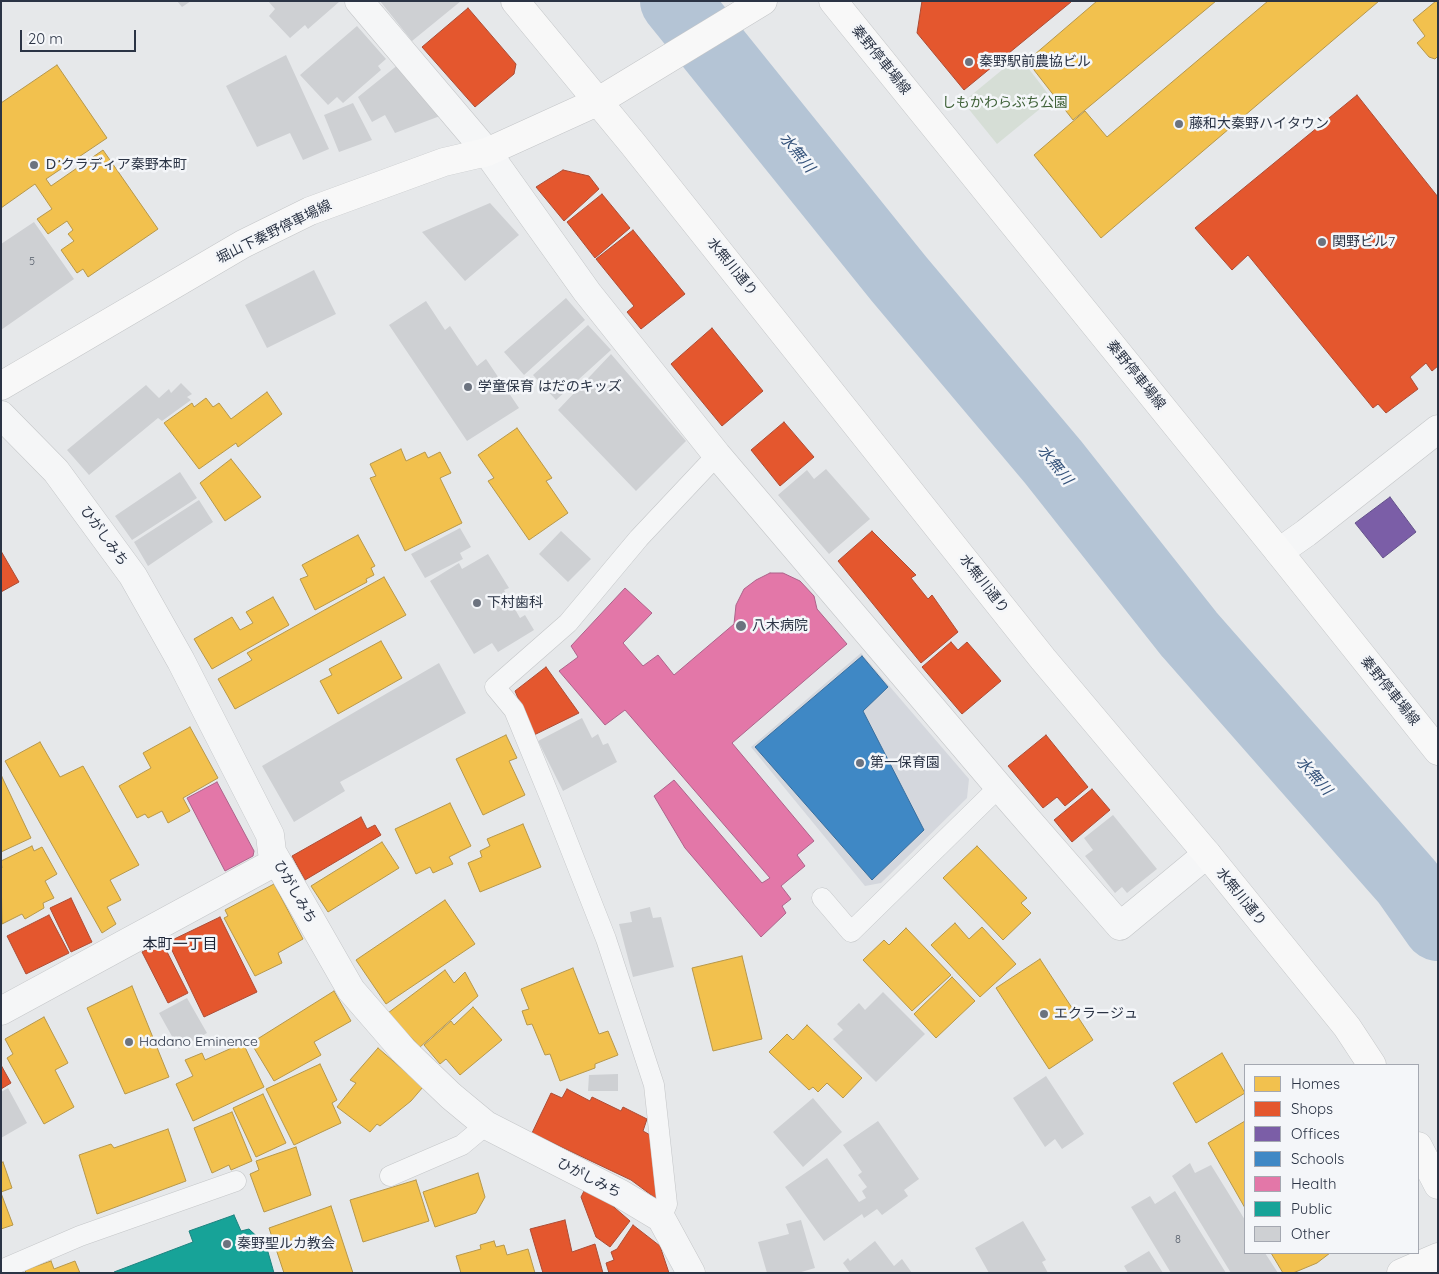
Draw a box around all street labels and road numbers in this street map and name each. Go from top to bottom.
street label: 秦野停車場線 [848,22,914,98]
street label: 堀山下秦野停車場線 [214,197,334,267]
street label: 水無川通り [703,235,761,299]
street label: 秦野停車場線 [1103,337,1169,413]
street label: ひがしみち [77,503,131,569]
street label: 水無川通り [956,551,1012,617]
street label: 秦野停車場線 [1357,653,1423,729]
street label: ひがしみち [270,857,320,927]
street label: 水無川通り [1212,865,1270,929]
street label: ひがしみち [554,1155,624,1201]

